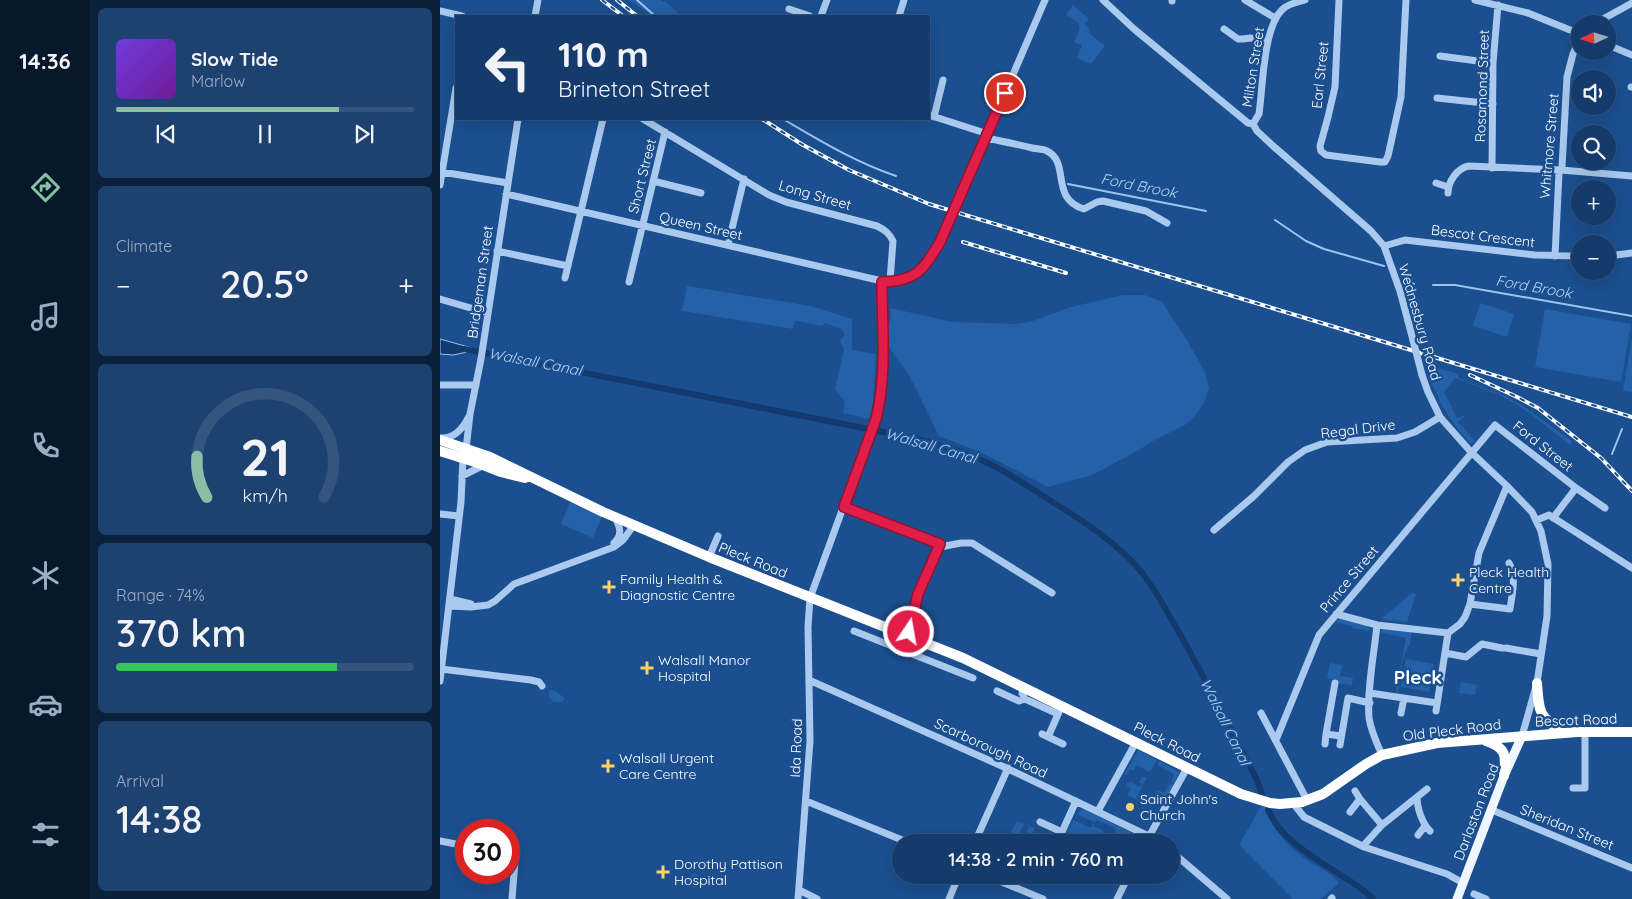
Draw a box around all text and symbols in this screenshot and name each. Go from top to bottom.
north arrow [1571,15,1616,60]
map controls [1571,15,1616,280]
street label: Milton Street [1238,25,1268,108]
street label: Rosamond Street [1471,29,1493,143]
text: 110 m [558,32,649,76]
icon: left [475,35,540,100]
street label: Earl Street [1308,40,1332,109]
text: 14:36 [19,47,71,75]
text: Slow Tide [191,47,279,71]
button: sound [1571,70,1616,115]
text: Marlow [191,71,245,91]
pin [984,72,1026,114]
text: Brineton Street [558,75,710,103]
icon: arrive [991,79,1019,107]
street label: Whitmore Street [1535,92,1563,199]
icon: previous [152,120,180,148]
icon: pause [251,120,279,148]
icon: next [350,120,378,148]
button: search [1571,125,1616,170]
street label: Short Street [624,136,660,215]
water label: Ford Brook [1099,169,1181,203]
icon: directions [28,170,63,205]
street label: Long Street [777,176,854,214]
button: + [1571,180,1616,225]
street label: Queen Street [658,208,745,244]
street label: Bescot Crescent [1430,221,1536,251]
street label: Bridgeman Street [463,224,497,340]
button: − [1571,235,1616,280]
text: Climate [116,236,172,256]
text: 20.5° [220,260,309,308]
street label: Wednesbury Road [1395,262,1445,382]
text: − [116,268,131,303]
text: + [398,268,414,303]
water label: Ford Brook [1494,270,1576,303]
icon: music [28,299,63,334]
water label: Walsall Canal [487,343,585,380]
street label: Regal Drive [1320,415,1396,443]
street label: Ford Street [1509,417,1577,475]
water label: Walsall Canal [883,423,981,468]
text: 21 [240,424,290,489]
icon: phone [28,428,63,463]
text: km/h [242,484,288,506]
street label: Pleck Road [716,538,790,582]
street label: Prince Street [1316,542,1382,616]
icon: climate [28,558,63,593]
place label: Pleck Health Centre [1469,563,1549,597]
place label: Family Health & Diagnostic Centre [620,570,735,604]
marker: Pleck Health Centre [1451,573,1465,587]
marker: Family Health & Diagnostic Centre [602,580,616,594]
text: Range · 74% [116,585,205,605]
position arrow [882,605,934,657]
text: 370 km [116,609,246,657]
place label: Walsall Manor Hospital [658,651,751,685]
marker: Walsall Manor Hospital [640,661,654,675]
district label: Pleck [1394,665,1442,689]
water label: Walsall Canal [1196,675,1255,770]
icon: car [28,687,63,722]
street label: Bescot Road [1534,710,1618,730]
street label: Scarborough Road [932,714,1050,782]
street label: Old Pleck Road [1402,715,1502,745]
street label: Pleck Road [1131,717,1203,767]
street label: Ida Road [786,718,806,778]
place label: Walsall Urgent Care Centre [619,749,714,783]
marker: Walsall Urgent Care Centre [601,759,615,773]
street label: Darlaston Road [1449,761,1503,863]
text: Arrival [116,771,164,791]
place label: Saint John's Church [1140,790,1218,824]
text: 14:38 [116,795,202,843]
street label: Sheridan Street [1518,800,1617,854]
marker: Saint John's Church [1124,801,1136,813]
icon: filters [28,817,63,852]
speed limit sign: 30 [455,819,520,884]
text: 14:38 · 2 min · 760 m [948,847,1124,871]
place label: Dorothy Pattison Hospital [674,855,783,889]
marker: Dorothy Pattison Hospital [656,865,670,879]

